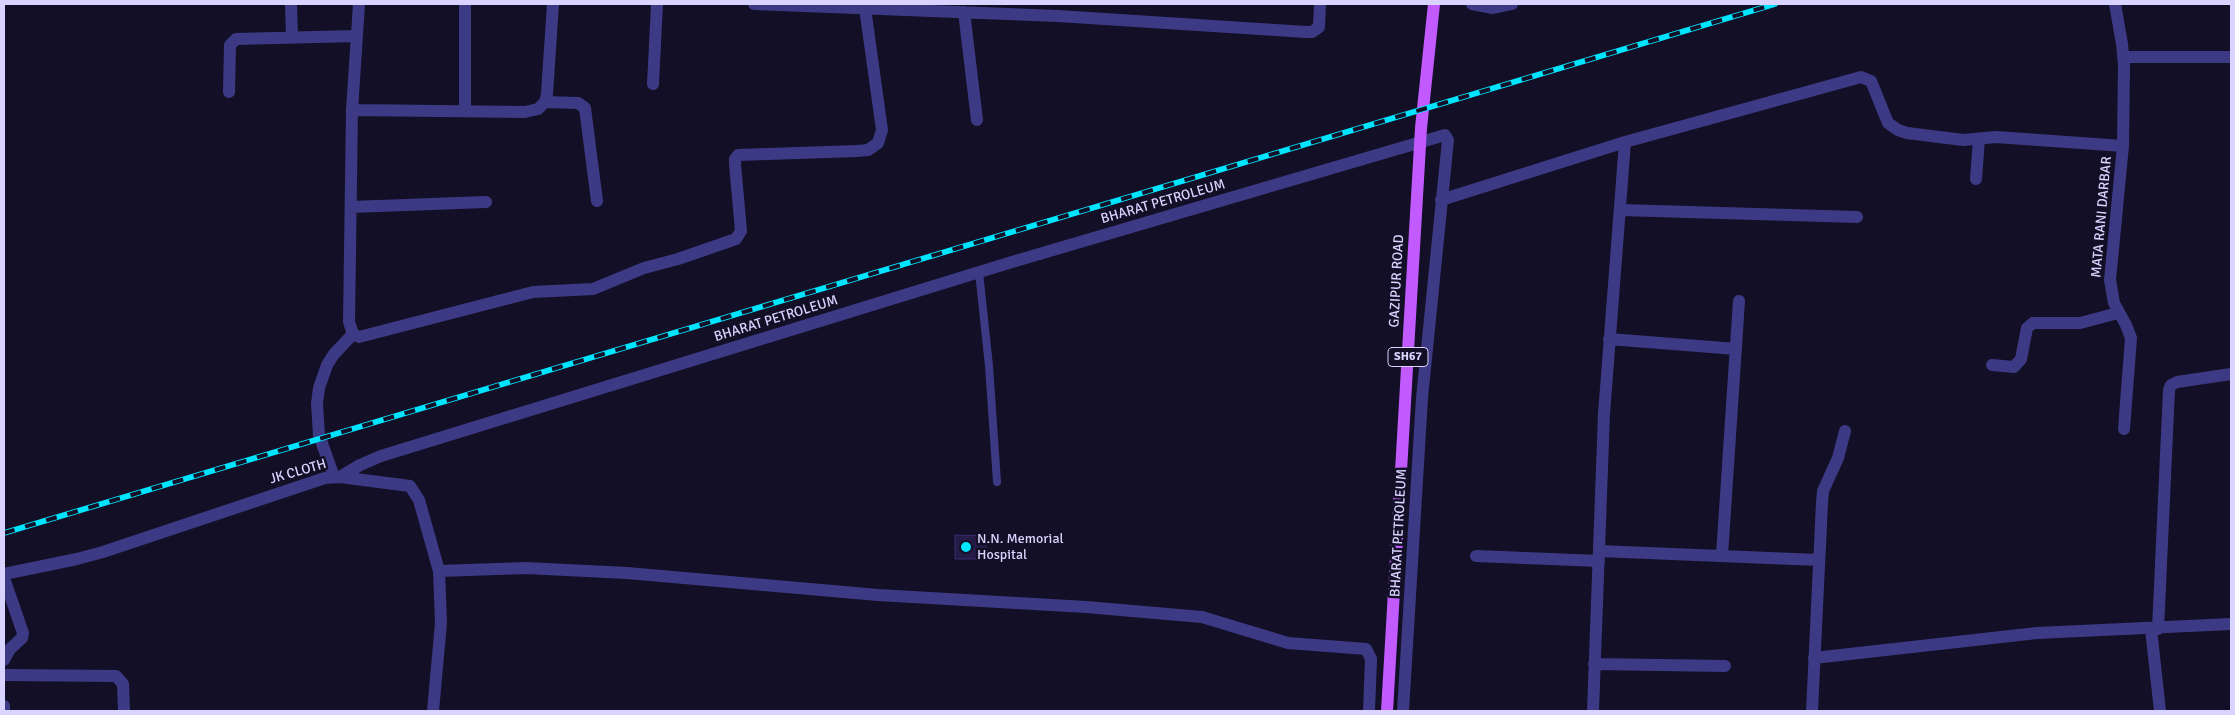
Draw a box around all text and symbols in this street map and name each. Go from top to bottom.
street label: MATA RANI DARBAR [2088,156,2116,278]
street label: BHARAT PETROLEUM [1099,176,1227,228]
street label: GAZIPUR ROAD [1386,234,1408,328]
street label: BHARAT PETROLEUM [712,292,840,346]
road number: SH67 [1388,348,1428,367]
street label: JK CLOTH [268,456,328,488]
street label: BHARAT PETROLEUM [1387,468,1411,598]
place label: N.N. Memorial Hospital [977,531,1064,564]
marker: N.N. Memorial Hospital [959,540,973,554]

